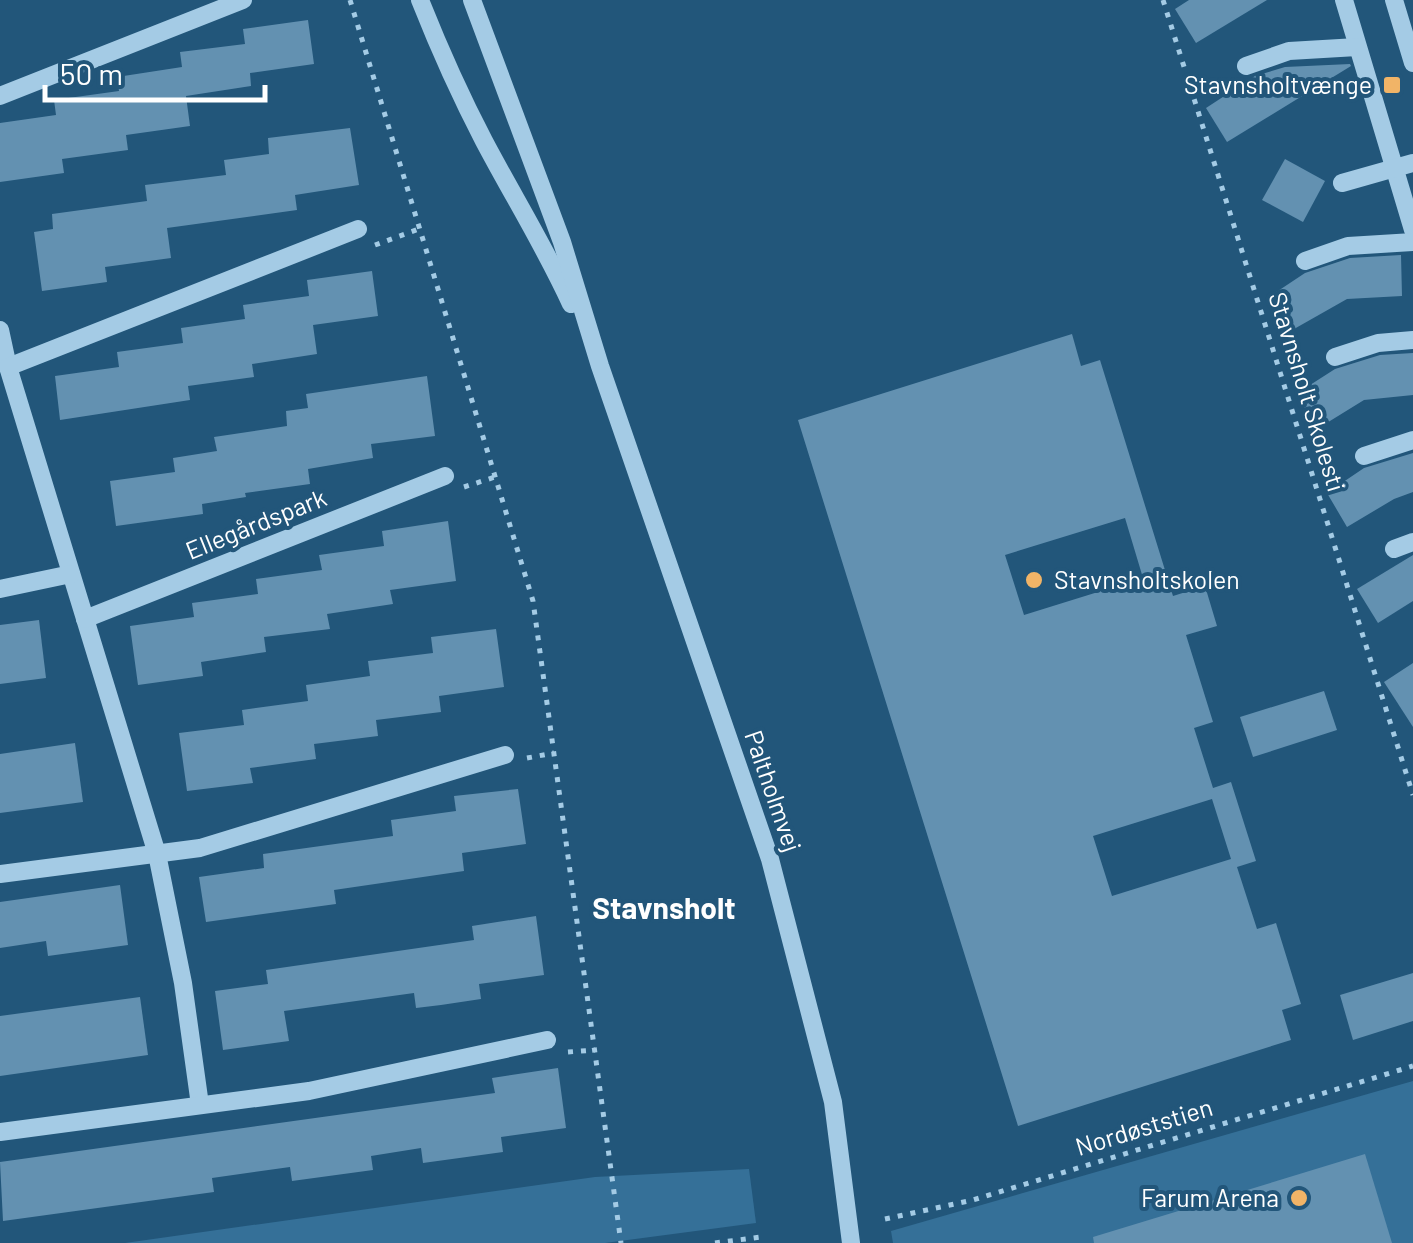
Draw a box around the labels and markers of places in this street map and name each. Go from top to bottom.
place label: Stavnsholtvænge [1184,69,1372,99]
marker: Stavnsholtvænge [1381,74,1403,96]
place label: Stavnsholtskolen [1054,564,1240,594]
marker: Stavnsholtskolen [1023,569,1045,591]
place label: Farum Arena [1141,1182,1279,1212]
marker: Farum Arena [1288,1187,1310,1209]

